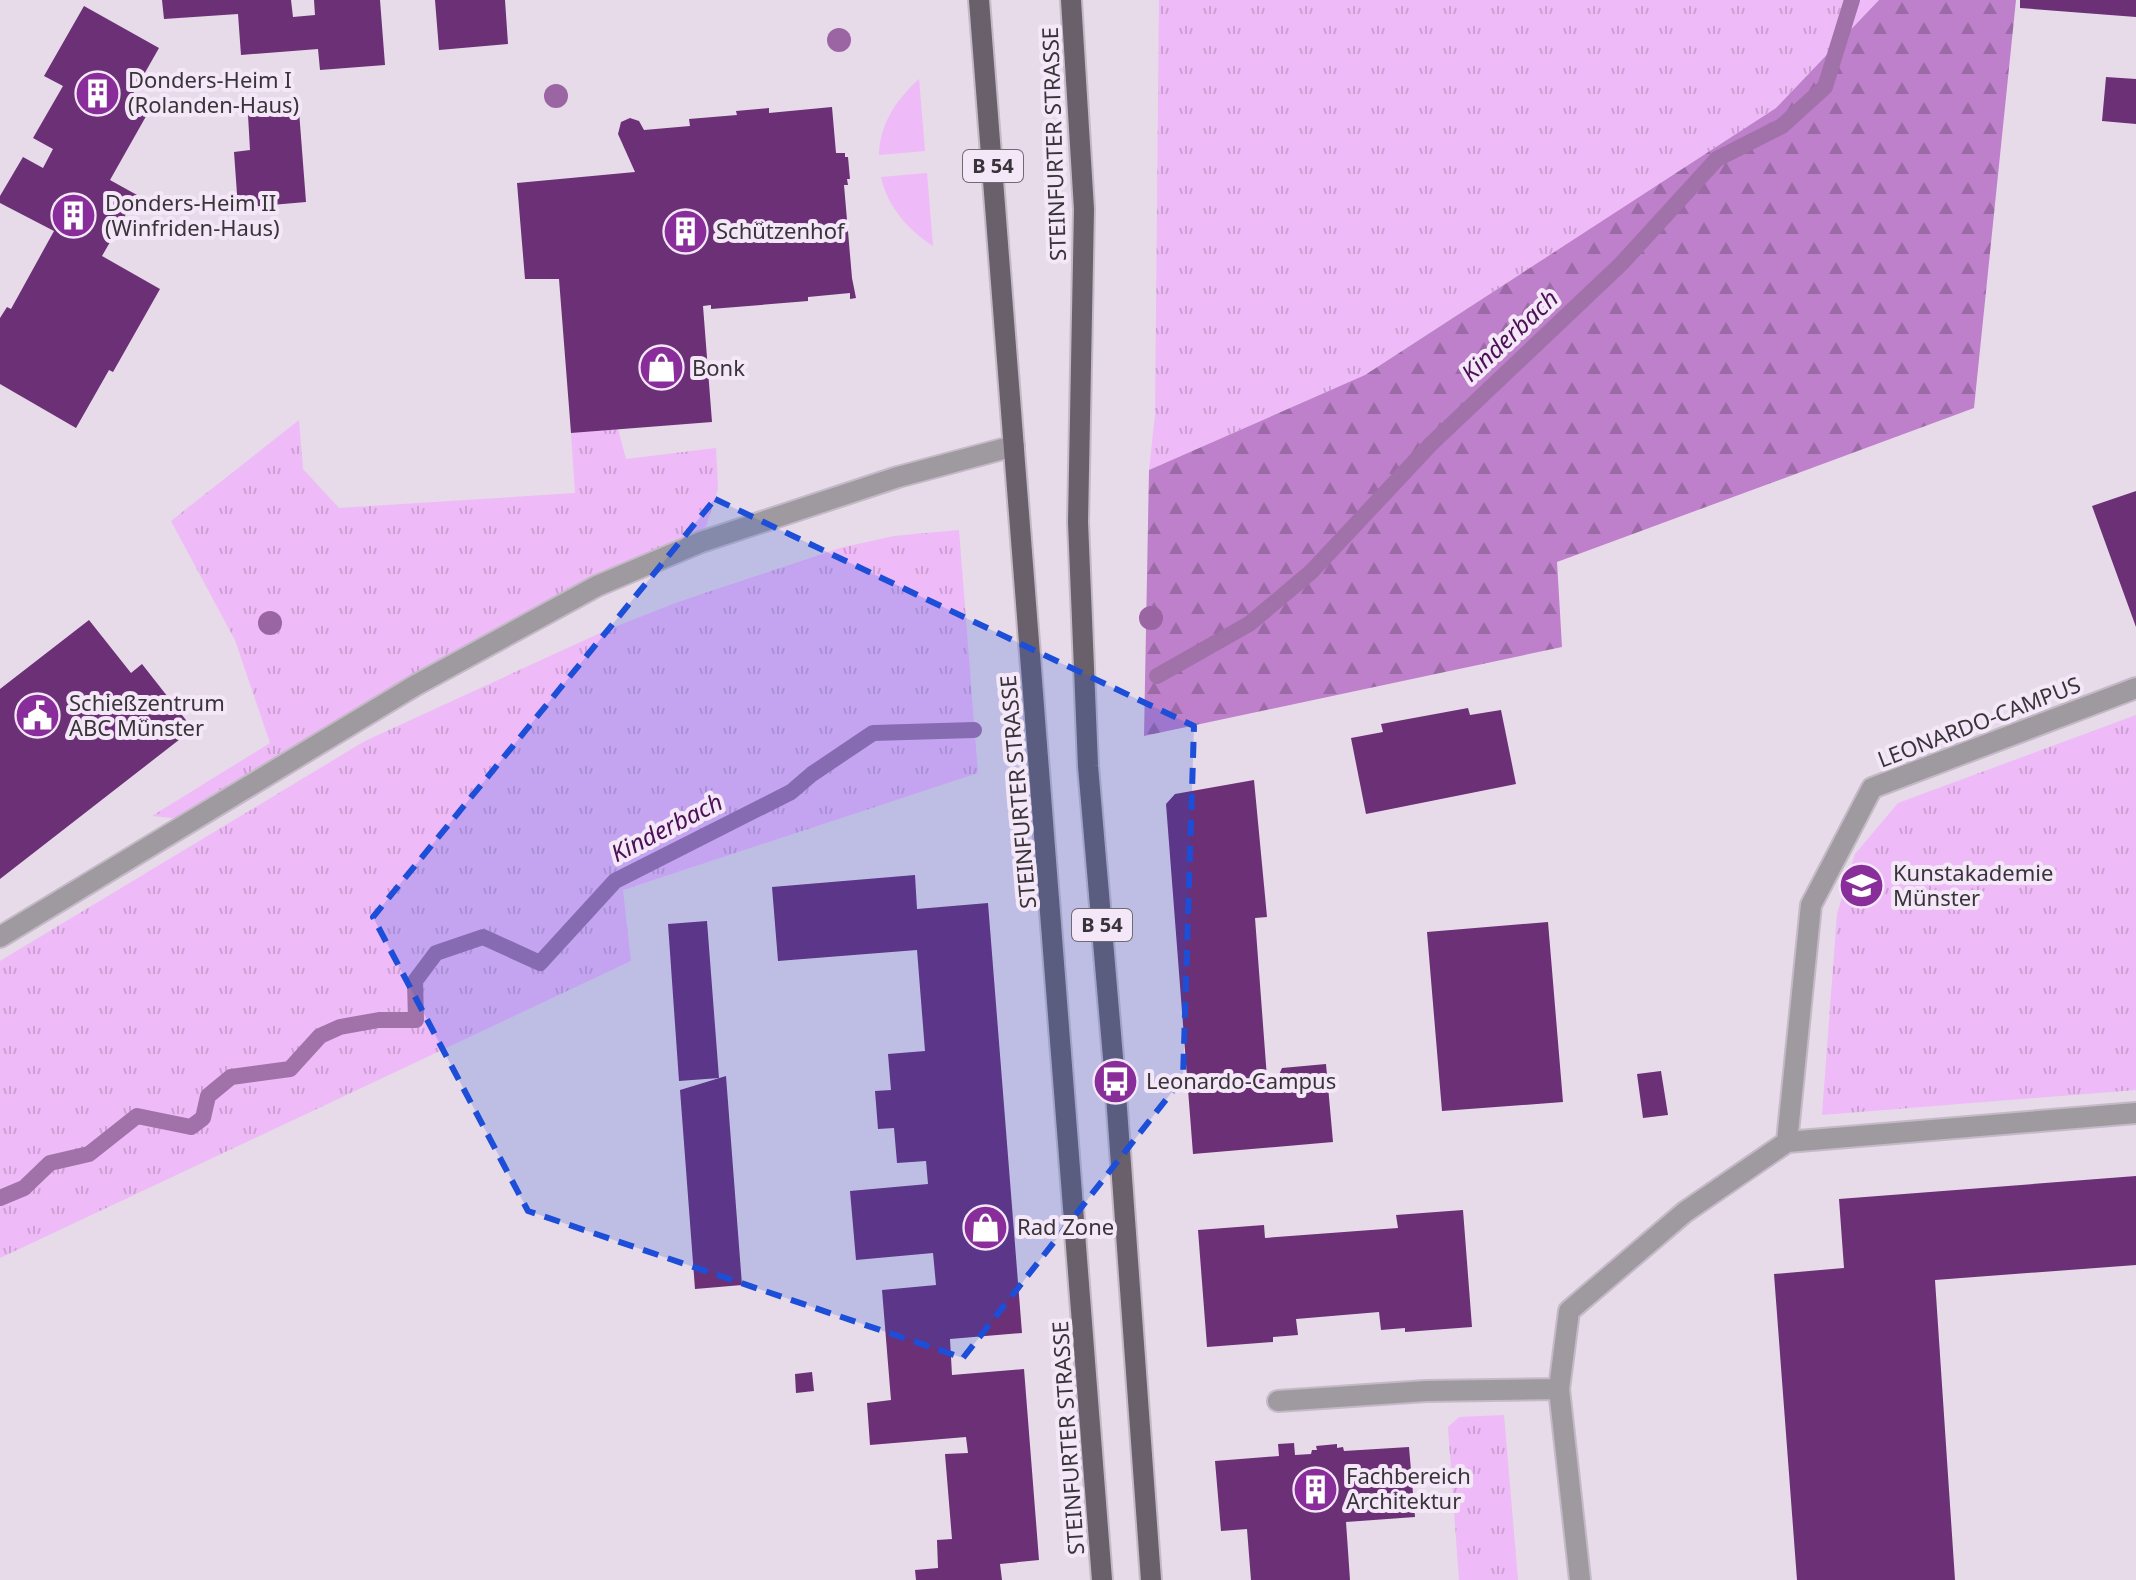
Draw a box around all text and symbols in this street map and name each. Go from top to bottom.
street label: STEINFURTER STRASSE [1034,26,1072,262]
place label: Donders-Heim I (Rolanden-Haus) [128,64,299,119]
building icon: Donders-Heim I (Rolanden-Haus) [73,69,121,117]
road number: B 54 [963,150,1023,182]
place label: Donders-Heim II (Winfriden-Haus) [105,187,280,242]
building icon: Donders-Heim II (Winfriden-Haus) [50,192,98,240]
building icon: Schützenhof [661,207,709,255]
place label: Schützenhof [716,215,846,245]
water label: Kinderbach [1453,281,1565,388]
shop icon: Bonk [637,344,685,392]
place label: Bonk [692,352,745,382]
street label: LEONARDO-CAMPUS [1873,669,2084,774]
street label: STEINFURTER STRASSE [992,674,1042,910]
place label: Schießzentrum ABC Münster [69,687,225,742]
public building icon: Schießzentrum ABC Münster [14,692,62,740]
water label: Kinderbach [605,784,728,869]
place label: Kunstakademie Münster [1893,857,2053,912]
school or university icon: Kunstakademie Münster [1838,862,1886,910]
road number: B 54 [1072,909,1132,941]
bus stop icon: Leonardo-Campus [1091,1057,1139,1105]
place label: Leonardo-Campus [1146,1065,1336,1095]
shop icon: Rad Zone [962,1203,1010,1251]
place label: Rad Zone [1017,1211,1114,1241]
street label: STEINFURTER STRASSE [1044,1320,1090,1556]
place label: Fachbereich Architektur [1346,1460,1471,1515]
building icon: Fachbereich Architektur [1291,1465,1339,1513]

